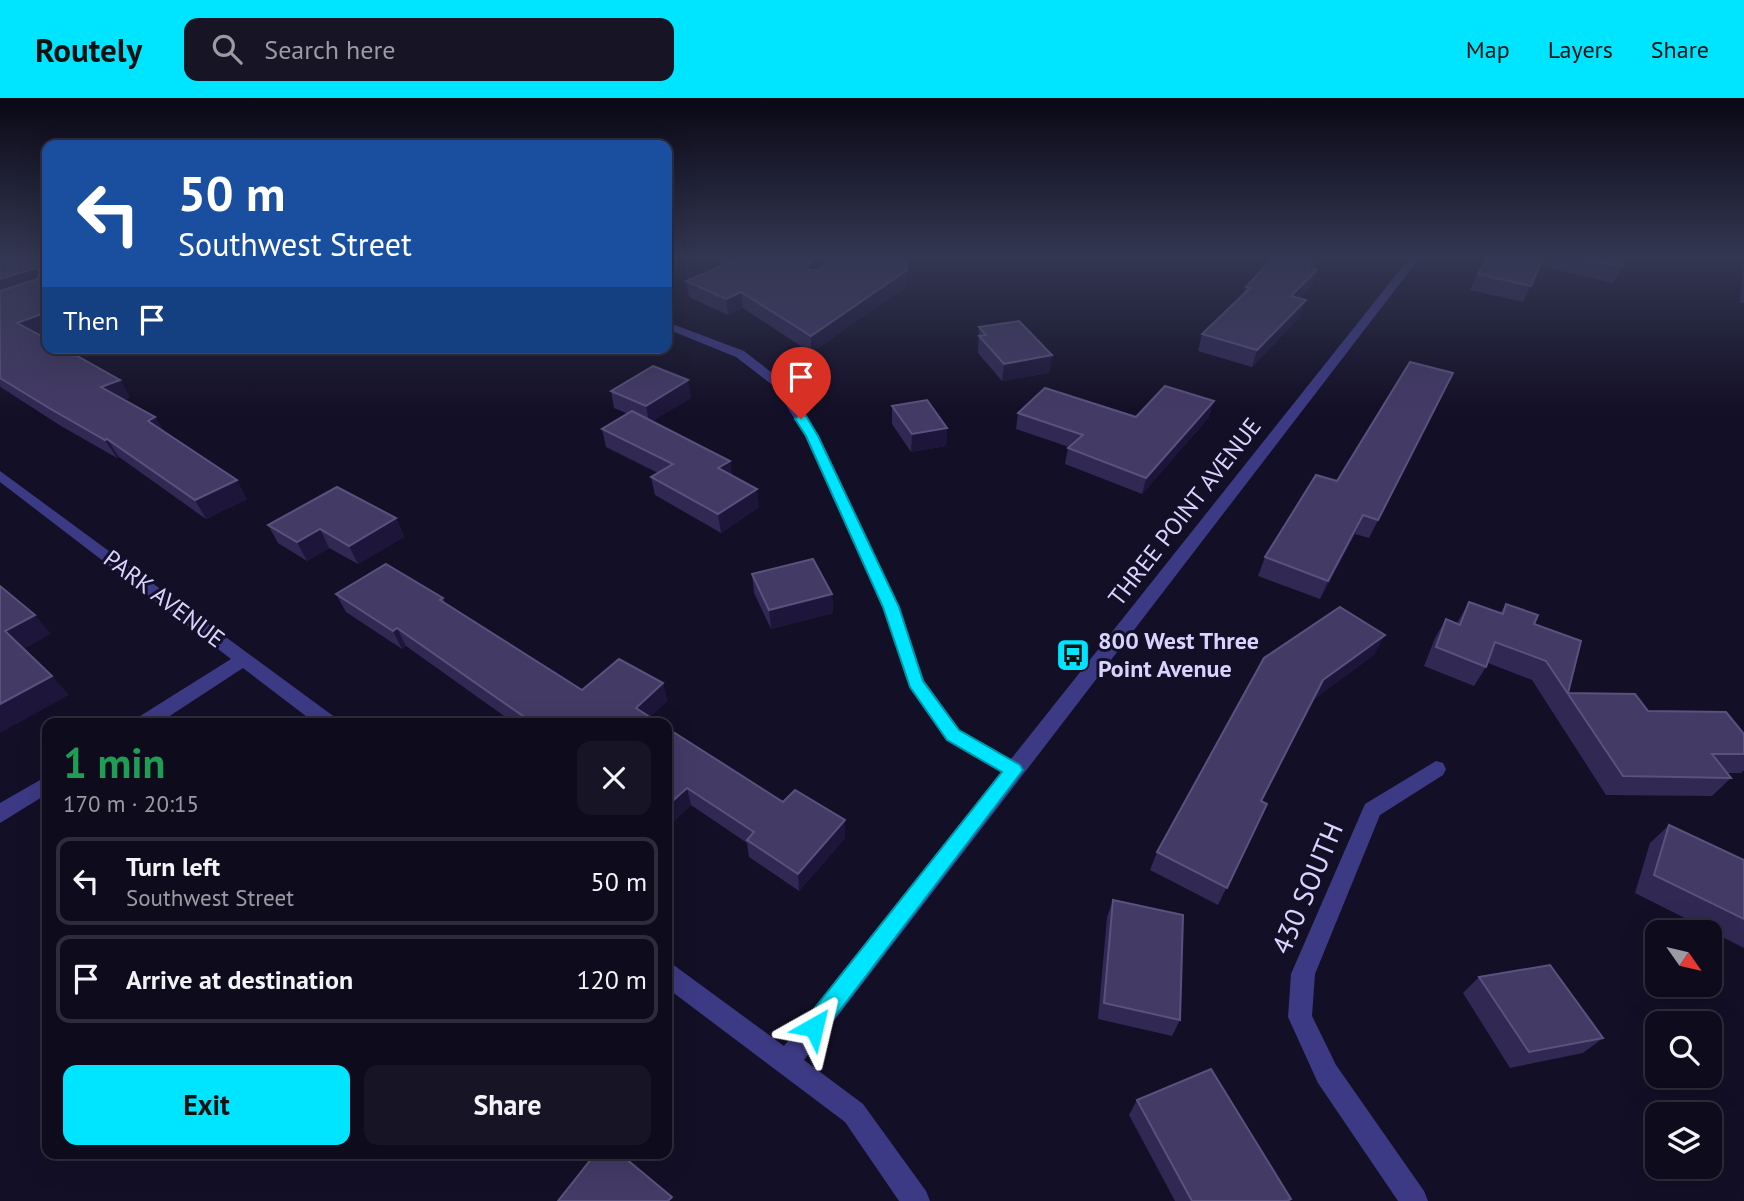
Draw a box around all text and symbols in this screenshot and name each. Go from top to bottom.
search box [184,18,674,81]
text: Routely [35,28,142,71]
icon: search [208,30,246,68]
text: Search here [264,33,395,66]
text: Map [1466,34,1510,65]
text: Layers [1548,34,1613,65]
text: Share [1651,34,1709,65]
text: 50 m [178,161,285,225]
icon: left [63,168,154,259]
text: Southwest Street [178,223,412,265]
icon: arrive [133,301,171,339]
text: Then [63,304,119,337]
pin [771,347,831,419]
icon: arrive [782,358,820,396]
street label: THREE POINT AVENUE [1101,411,1268,612]
street label: PARK AVENUE [98,543,231,654]
place label: 800 West Three Point Avenue [1098,625,1259,684]
bus stop icon: 800 West Three Point Avenue [1054,636,1092,674]
text: 1 min [63,735,165,790]
button: close [577,741,651,815]
text: 170 m · 20:15 [63,789,199,818]
street label: 430 SOUTH [1262,816,1351,959]
text: Turn left [126,850,220,883]
icon: left [67,862,105,900]
text: 50 m [591,865,647,898]
text: Southwest Street [126,883,294,912]
north arrow [1645,920,1722,998]
map controls [1645,920,1722,1179]
icon: arrive [67,960,105,998]
text: Arrive at destination [126,963,353,996]
text: 120 m [576,963,647,996]
position arrow [777,990,851,1064]
button: search [1645,1011,1722,1088]
button: Exit [63,1065,350,1145]
button: Share [364,1065,651,1145]
button: layers [1645,1102,1722,1179]

